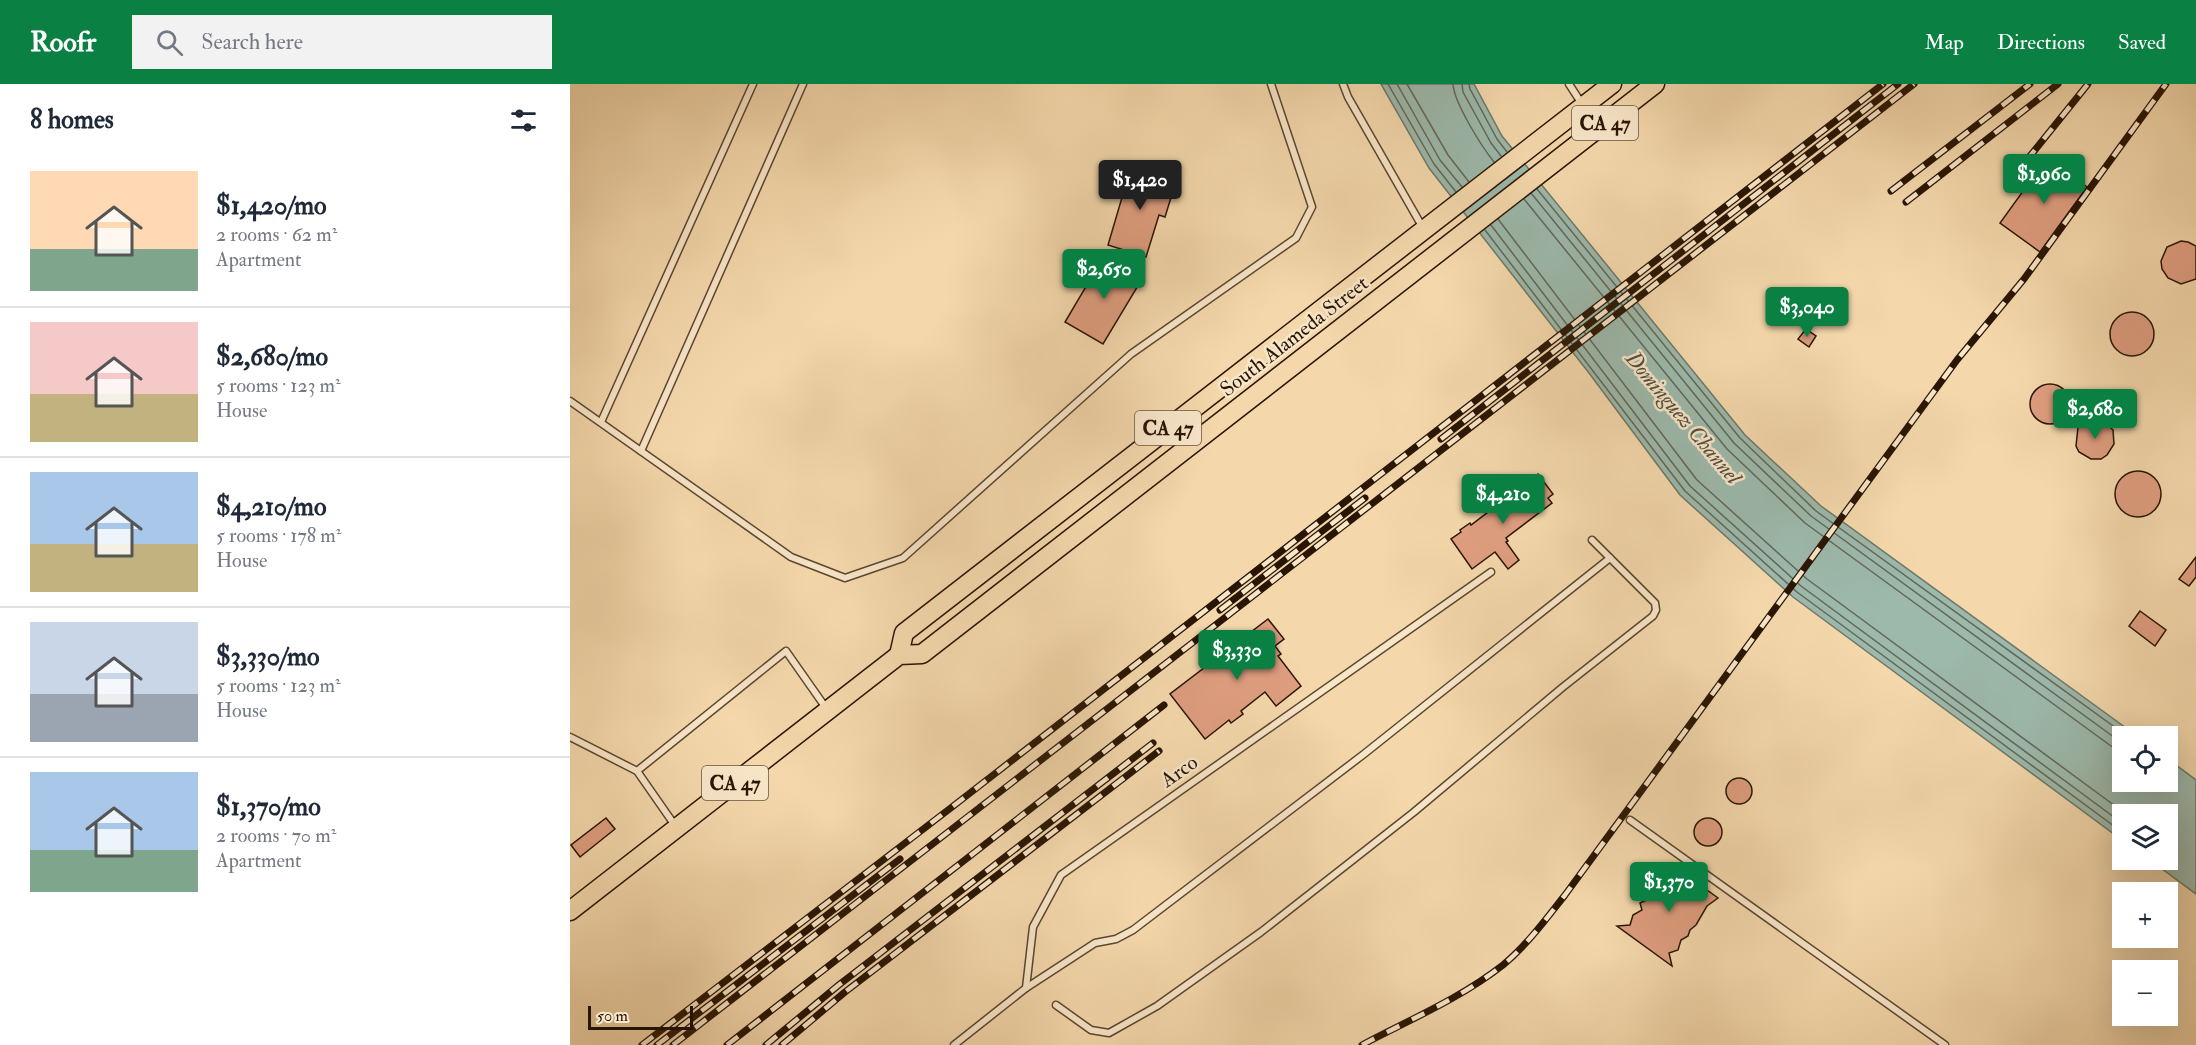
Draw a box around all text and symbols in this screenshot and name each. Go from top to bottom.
search box [132,15,552,69]
text: Roofr [30,25,96,60]
icon: search [153,26,186,59]
text: Search here [201,28,303,56]
text: Map [1924,29,1964,56]
text: Directions [1997,29,2085,56]
text: Saved [2118,29,2166,56]
text: 8 homes [30,104,114,136]
icon: filters [507,104,540,137]
road number: CA 47 [1572,106,1638,140]
pin: $1,960 [1995,154,2093,205]
pin: $1,420 [1091,160,1189,211]
text: $1,960 [2017,161,2071,186]
text: $1,420 [1113,167,1167,192]
text: $1,420/mo [216,190,327,222]
icon: home [78,195,150,267]
text: 2 rooms · 62 m² [216,222,337,247]
text: Apartment [216,247,301,272]
pin: $2,650 [1055,249,1153,300]
text: $2,650 [1076,256,1132,281]
street label: South Alameda Street [1215,270,1374,403]
pin: $3,040 [1758,287,1856,338]
text: $3,040 [1780,294,1834,319]
text: $2,680/mo [216,341,328,373]
water label: Dominguez Channel [1619,345,1748,491]
icon: home [78,346,150,418]
text: 5 rooms · 123 m² [216,373,341,398]
pin: $2,680 [2046,389,2144,440]
text: $2,680 [2067,396,2123,421]
text: House [216,398,267,423]
road number: CA 47 [1135,411,1201,445]
pin: $4,210 [1454,474,1552,525]
text: $4,210 [1476,481,1530,506]
text: $4,210/mo [216,491,326,523]
icon: home [78,496,150,568]
text: 5 rooms · 178 m² [216,523,341,548]
text: House [216,548,267,573]
pin: $3,330 [1188,630,1286,681]
text: $3,330 [1212,637,1262,662]
text: $3,330/mo [216,641,320,673]
icon: home [78,646,150,718]
text: 5 rooms · 123 m² [216,673,341,698]
text: House [216,698,267,723]
map controls [2112,726,2178,1026]
button: locate [2112,726,2178,792]
street label: Arco [1155,749,1203,794]
road number: CA 47 [702,766,768,800]
text: $1,370/mo [216,791,321,823]
icon: home [78,796,150,868]
button: layers [2112,804,2178,870]
text: 2 rooms · 70 m² [216,823,336,848]
text: Apartment [216,848,301,873]
pin: $1,370 [1620,862,1718,913]
text: $1,370 [1644,869,1694,894]
button: + [2112,882,2178,948]
button: − [2112,960,2178,1026]
scale bar [588,1003,693,1030]
text: 50 m [597,1006,628,1026]

